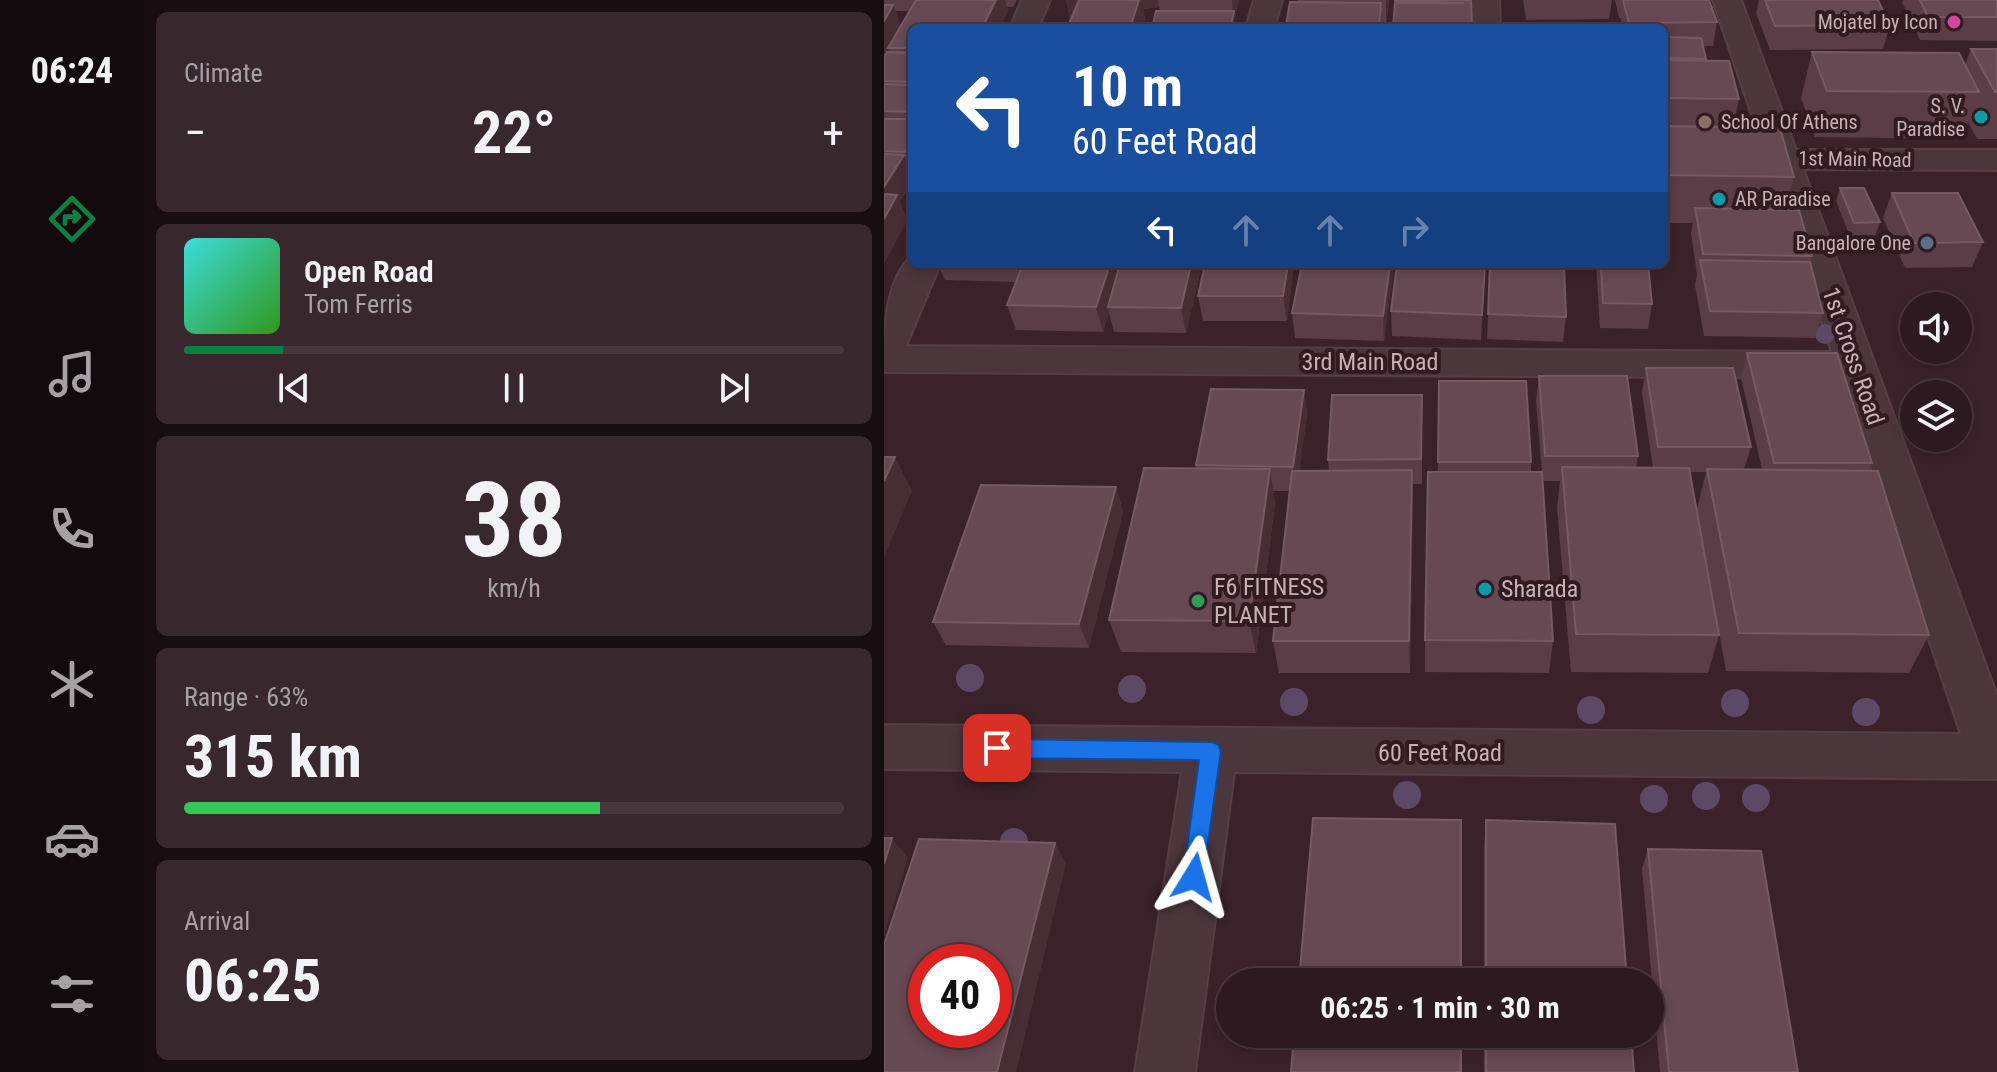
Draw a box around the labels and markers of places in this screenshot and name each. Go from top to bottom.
place label: Mojatel by Icon [1818,10,1938,34]
marker: Mojatel by Icon [1945,13,1963,31]
place label: S. V. Paradise [1896,94,1965,141]
marker: S. V. Paradise [1972,108,1990,126]
place label: School Of Athens [1721,110,1858,134]
marker: School Of Athens [1696,113,1714,131]
place label: AR Paradise [1735,187,1831,211]
marker: AR Paradise [1710,190,1728,208]
place label: Bangalore One [1796,231,1911,255]
marker: Bangalore One [1918,234,1936,252]
place label: F6 FITNESS PLANET [1214,573,1324,629]
place label: Sharada [1501,575,1578,603]
marker: Sharada [1476,580,1494,598]
marker: F6 FITNESS PLANET [1189,592,1207,610]
pin [963,714,1031,782]

